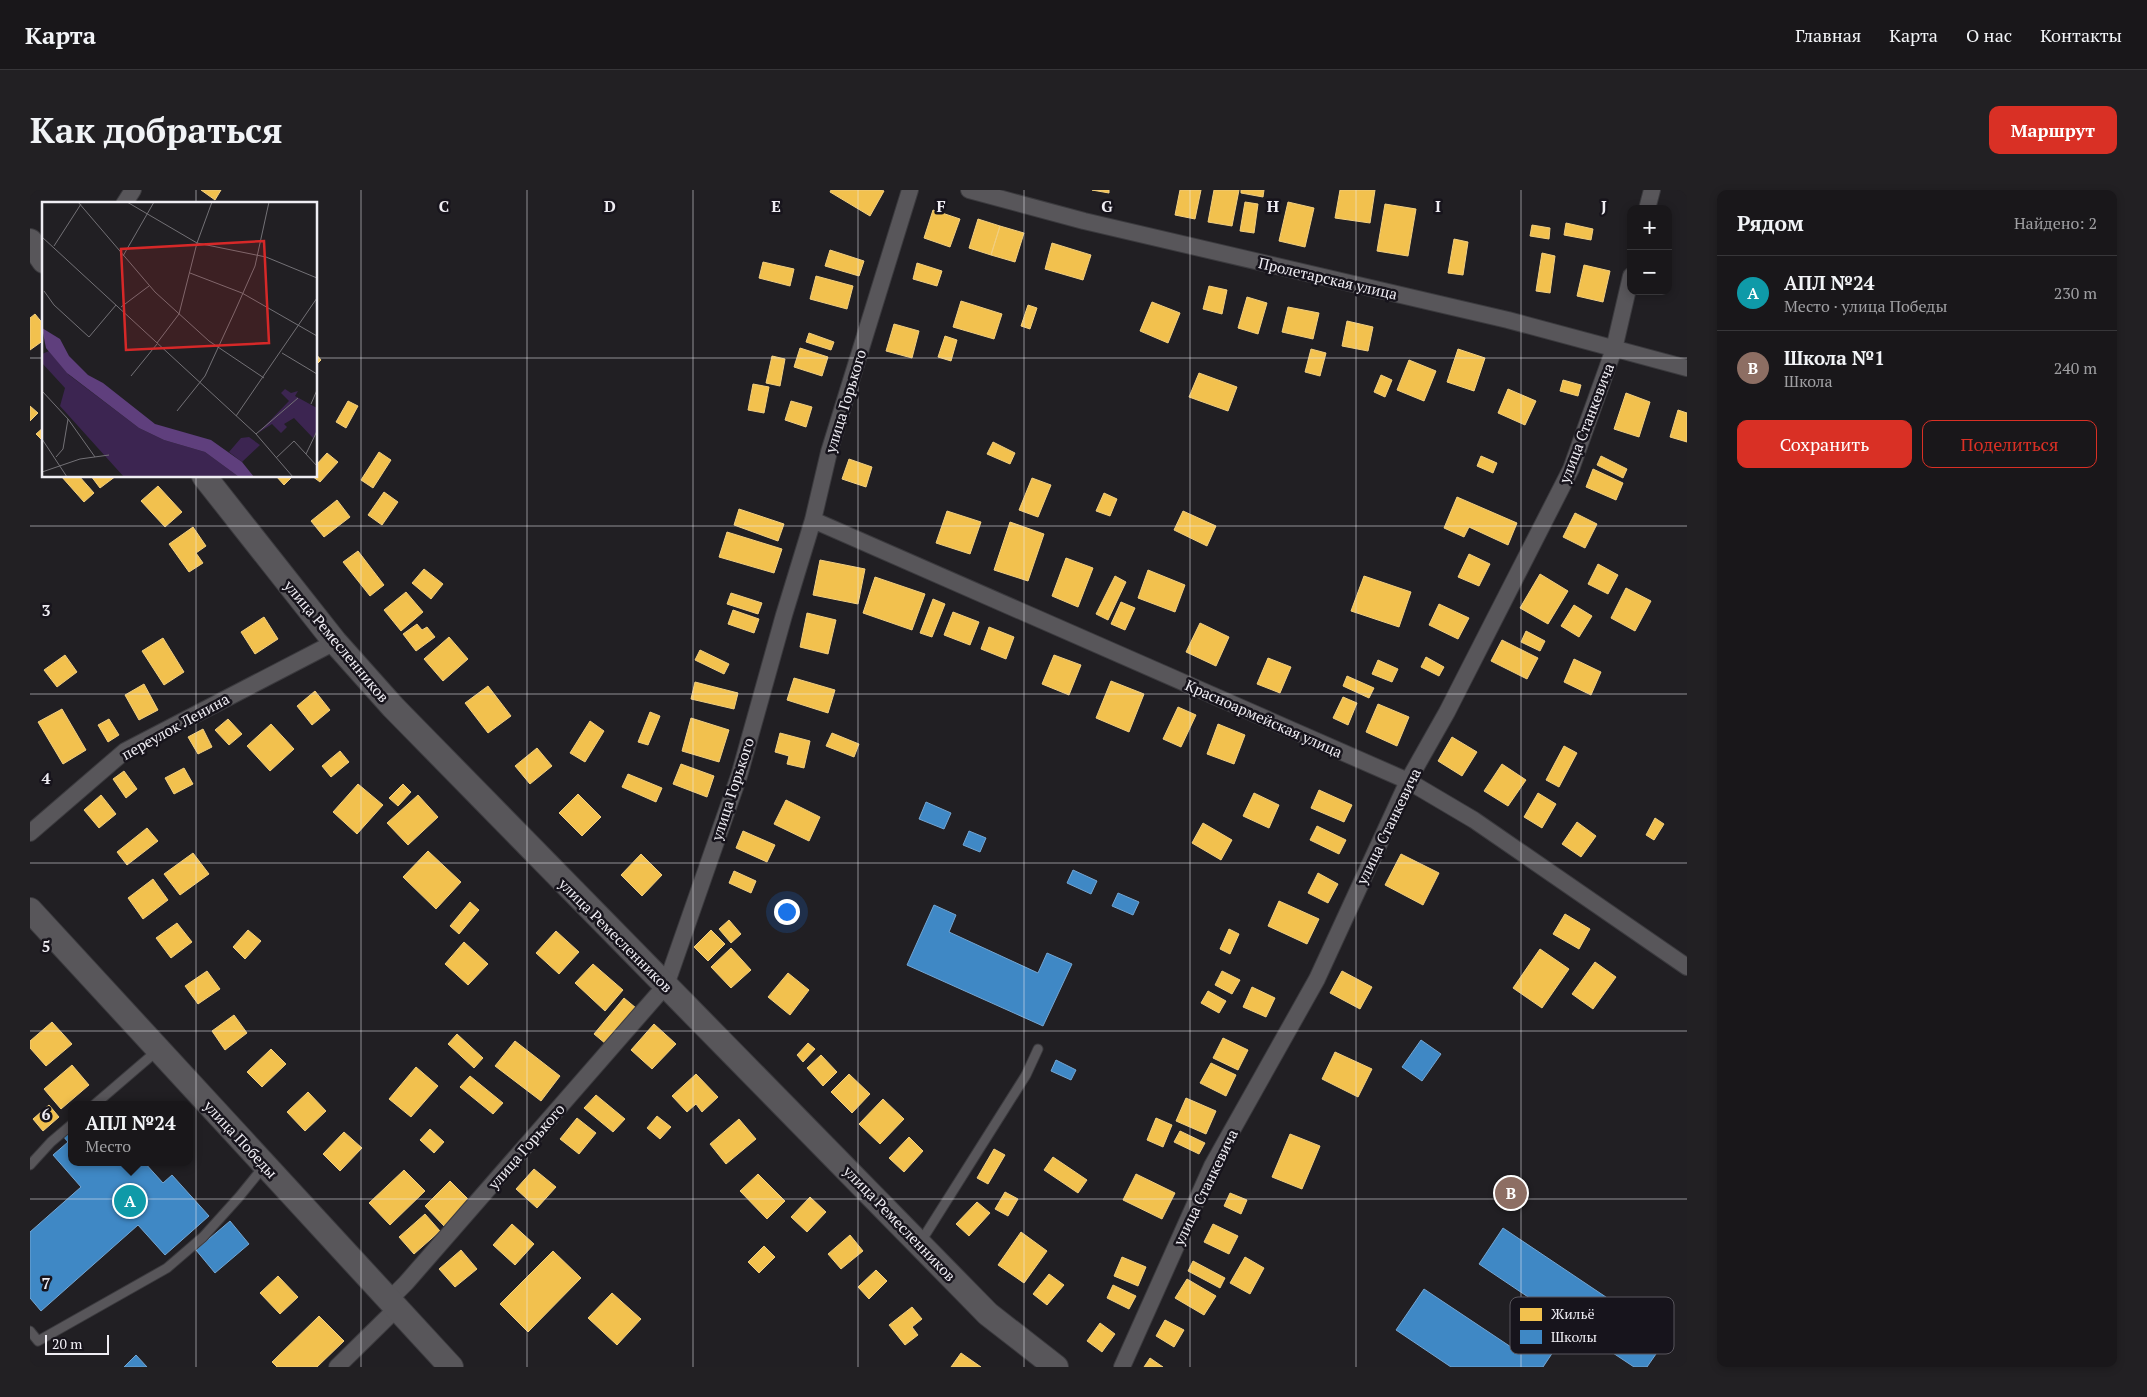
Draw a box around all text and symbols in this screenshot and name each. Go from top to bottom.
text: Карта [25,19,96,51]
text: Главная [1795,23,1861,47]
text: Карта [1889,23,1938,47]
text: О нас [1966,23,2012,47]
text: Контакты [2040,23,2122,47]
button: Маршрут [1989,106,2117,154]
text: Как добраться [30,107,283,153]
text: C [439,195,449,217]
text: D [604,195,616,217]
text: E [771,195,781,217]
text: F [936,195,946,217]
text: G [1101,195,1113,217]
text: H [1267,195,1279,217]
text: I [1435,195,1441,217]
text: J [1601,195,1607,217]
inset map [42,202,318,478]
map controls [1627,205,1672,295]
button: + [1627,205,1672,250]
text: Рядом [1737,209,1804,237]
text: Найдено: 2 [2014,212,2097,234]
button: − [1627,250,1672,295]
street label: Пролетарская улица [1257,252,1400,304]
text: АПЛ №24 [1784,270,1874,295]
text: A [1747,282,1759,304]
text: 230 m [2054,282,2097,304]
text: Место · улица Победы [1784,295,1947,317]
text: Школа №1 [1784,345,1885,370]
street label: улица Горького [819,347,870,456]
text: B [1748,357,1758,379]
text: 240 m [2054,357,2097,379]
street label: улица Станкевича [1554,360,1618,487]
text: Школа [1784,370,1833,392]
button: Сохранить [1737,420,1912,468]
button: Поделиться [1922,420,2097,468]
street label: улица Ремесленников [279,575,394,706]
text: 3 [41,599,51,621]
street label: Красноармейская улица [1182,674,1346,762]
street label: переулок Ленина [118,688,233,764]
street label: улица Горького [706,735,758,844]
street label: улица Станкевича [1351,764,1425,888]
text: 4 [41,767,51,789]
street label: улица Ремесленников [554,873,677,996]
your location [774,899,800,925]
text: 5 [41,935,51,957]
street label: улица Победы [199,1095,282,1182]
street label: улица Горького [483,1099,569,1194]
popup [68,1101,193,1166]
text: 6 [41,1103,51,1125]
text: АПЛ №24 [85,1110,176,1135]
street label: улица Станкевича [1168,1125,1242,1249]
text: Место [85,1135,131,1157]
street label: улица Ремесленников [839,1160,961,1285]
pin: B [1495,1174,1527,1212]
pin: A [114,1182,146,1220]
text: 7 [41,1272,51,1294]
legend [1510,1297,1674,1354]
text: Жильё [1551,1304,1594,1323]
text: Школы [1551,1327,1597,1346]
scale bar [45,1332,109,1355]
text: 20 m [52,1334,82,1353]

